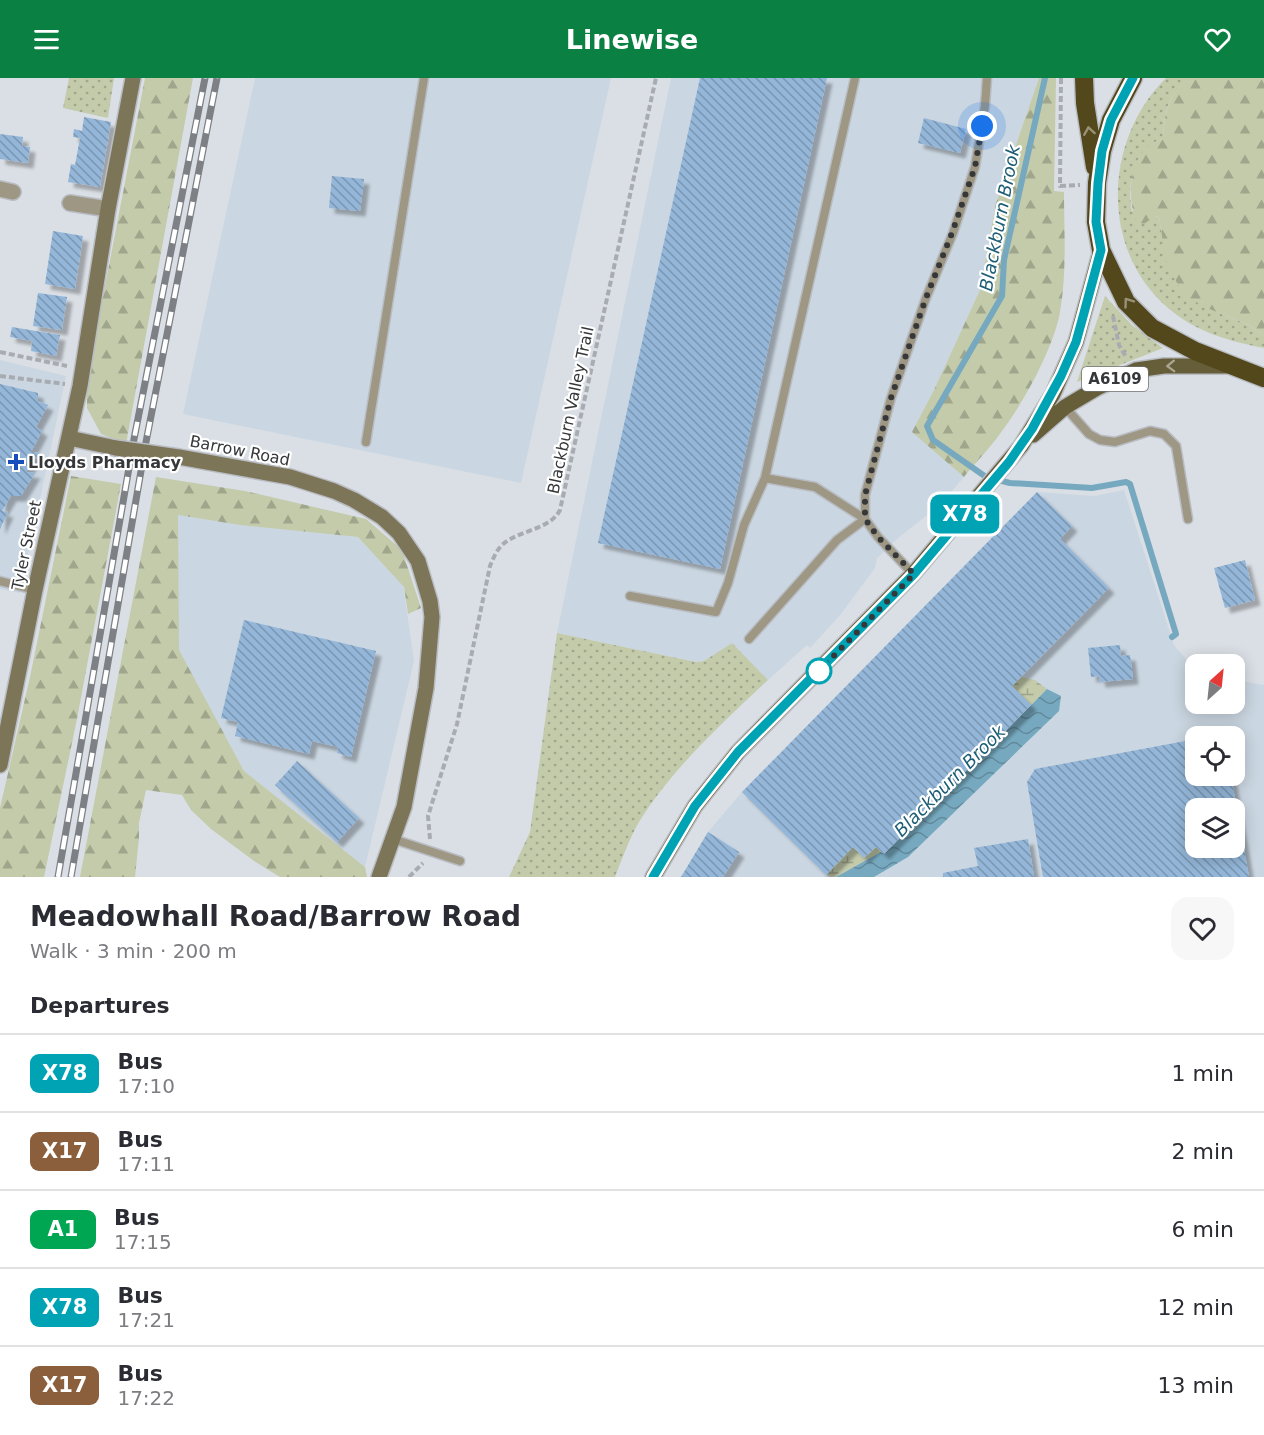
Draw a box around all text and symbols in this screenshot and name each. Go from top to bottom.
icon: menu [30,23,63,56]
icon: heart [1201,23,1234,56]
text: Linewise [566,24,698,55]
your location [967,111,997,141]
one-way arrow [1083,126,1096,136]
water label: Blackburn Brook [975,142,1024,293]
one-way arrow [1124,298,1135,309]
street label: Blackburn Valley Trail [543,325,598,496]
one-way arrow [1166,360,1175,373]
road number: A6109 [1082,367,1148,391]
street label: Barrow Road [188,431,291,469]
place label: Lloyds Pharmacy [28,453,181,472]
marker: Lloyds Pharmacy [9,455,23,469]
line badge: X78 [930,494,1000,534]
street label: Tyler Street [7,498,45,593]
text: X78 [942,502,988,526]
north arrow [1185,654,1245,714]
map controls [1185,654,1245,858]
unlabelled marker [806,658,832,684]
water label: Blackburn Brook [890,720,1011,840]
button: locate [1185,726,1245,786]
button: layers [1185,798,1245,858]
button: heart [1171,897,1234,960]
text: Meadowhall Road/Barrow Road [30,900,521,933]
text: Walk · 3 min · 200 m [30,939,237,963]
text: Departures [30,993,170,1018]
text: Bus [117,1049,163,1074]
text: X78 [42,1061,87,1085]
text: 1 min [1172,1061,1234,1086]
text: 17:10 [117,1074,175,1098]
text: Bus [117,1127,163,1152]
text: X17 [42,1139,87,1163]
text: 2 min [1172,1139,1234,1164]
text: 17:11 [117,1152,175,1176]
text: Bus [114,1205,160,1230]
text: A1 [48,1217,78,1241]
text: 6 min [1172,1217,1234,1242]
text: 17:15 [114,1230,172,1254]
text: Bus [117,1283,163,1308]
text: X78 [42,1295,87,1319]
text: 12 min [1158,1295,1234,1320]
text: 17:21 [117,1308,175,1332]
text: Bus [117,1361,163,1386]
text: X17 [42,1373,87,1397]
text: 13 min [1158,1373,1234,1398]
text: 17:22 [117,1386,175,1410]

